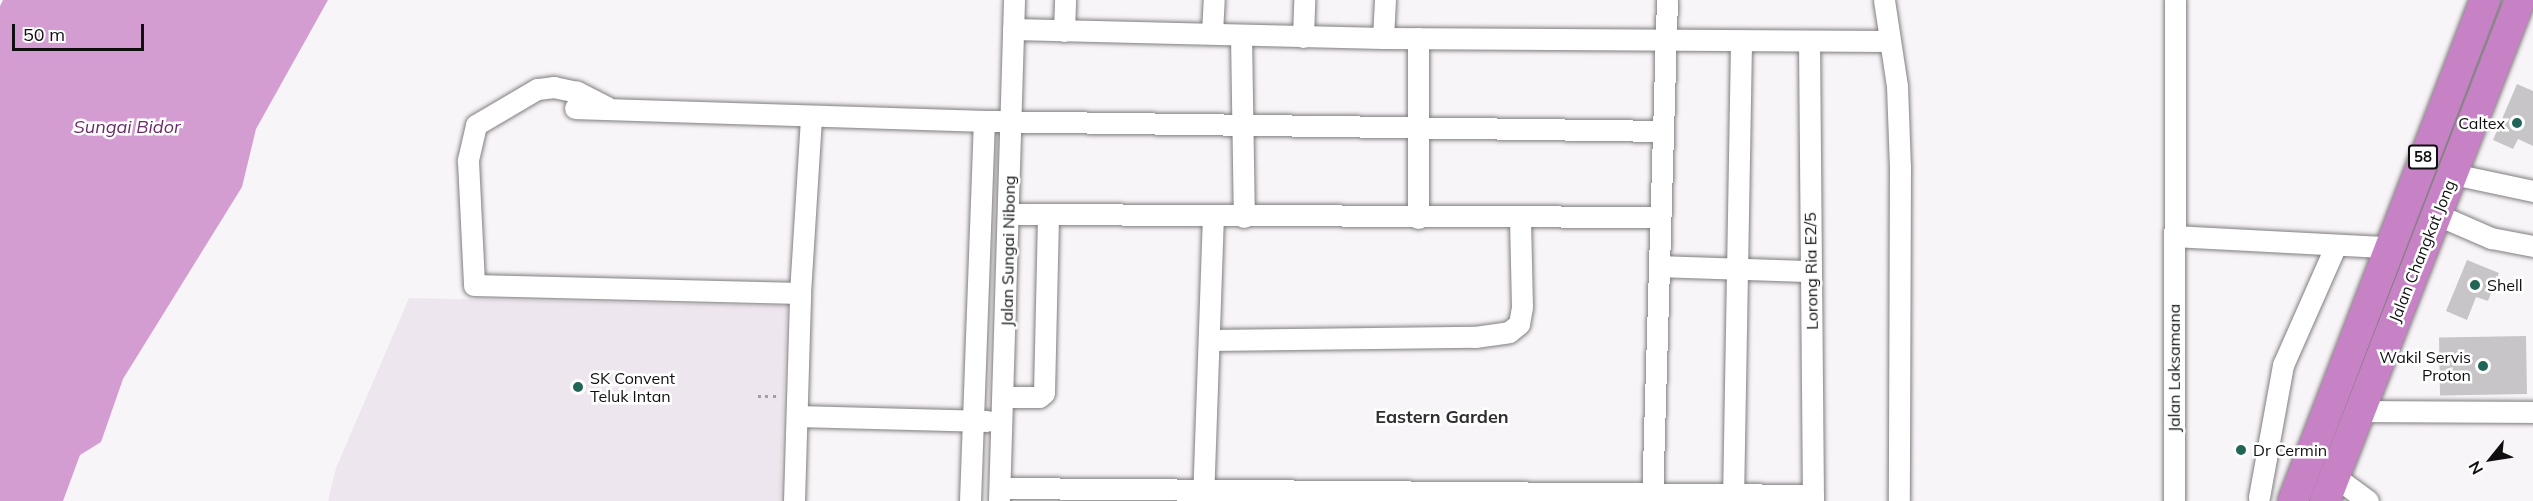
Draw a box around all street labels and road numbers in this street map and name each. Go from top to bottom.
road number: 58 [2408,145,2438,169]
street label: Jalan Sungai Nibong [997,175,1019,327]
street label: Jalan Changkat Jong [2385,177,2459,325]
street label: Lorong Ria E2/5 [1800,212,1822,330]
street label: Jalan Laksamana [2164,304,2184,432]

